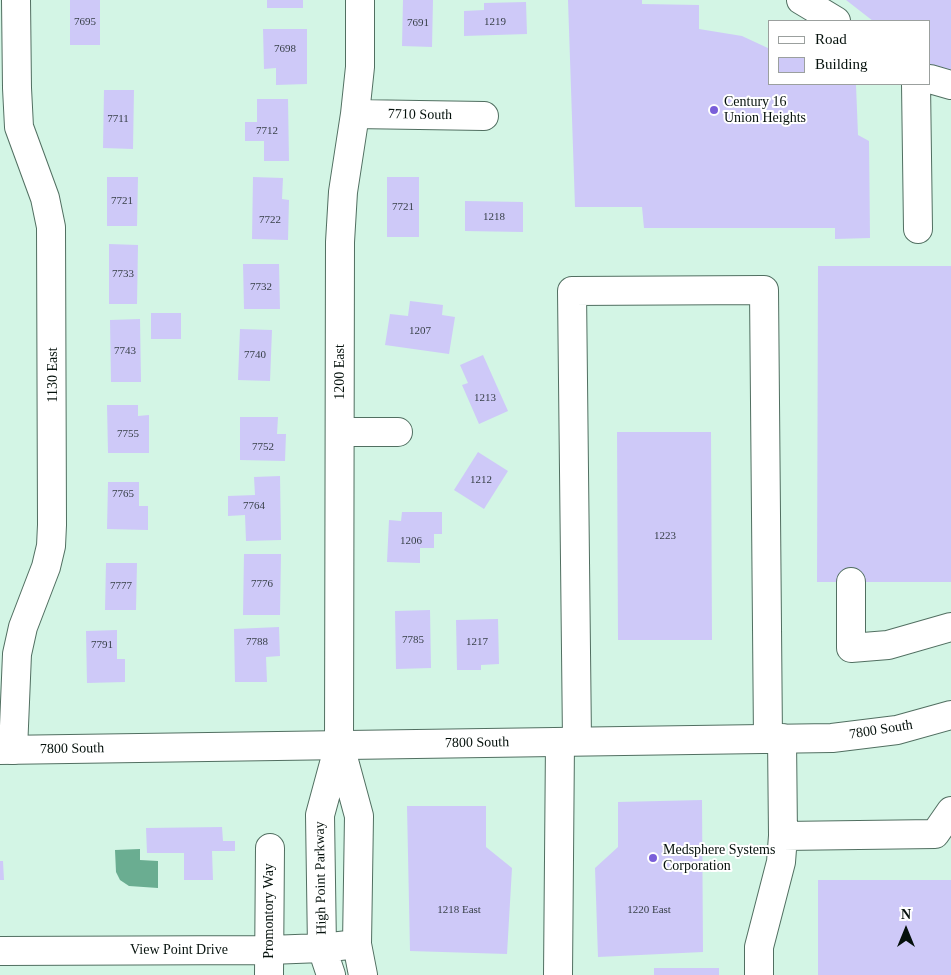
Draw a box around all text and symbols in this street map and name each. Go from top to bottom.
house number: 7695 [74,15,96,29]
house number: 1219 [484,15,506,29]
house number: 7691 [407,16,429,30]
legend [768,20,931,85]
text: Road [815,31,847,47]
house number: 7698 [274,42,296,56]
text: Building [815,56,868,72]
place label: Century 16 Union Heights [724,94,806,126]
marker: Century 16 Union Heights [708,104,720,116]
street label: 7710 South [388,106,452,124]
house number: 7711 [107,112,129,126]
house number: 7712 [256,124,278,138]
house number: 7721 [111,194,133,208]
house number: 7721 [392,200,414,214]
house number: 1218 [483,210,505,224]
house number: 7722 [259,213,281,227]
house number: 7733 [112,267,134,281]
house number: 7732 [250,280,272,294]
house number: 1207 [409,324,431,338]
house number: 7743 [114,344,136,358]
street label: 1200 East [332,344,348,400]
street label: 1130 East [45,347,61,403]
house number: 7740 [244,348,266,362]
house number: 1213 [474,391,496,405]
house number: 7755 [117,427,139,441]
house number: 7752 [252,440,274,454]
house number: 1212 [470,473,492,487]
house number: 7765 [112,487,134,501]
house number: 7764 [243,499,265,513]
house number: 1223 [654,529,676,543]
house number: 1206 [400,534,422,548]
house number: 7776 [251,577,273,591]
house number: 7777 [110,579,132,593]
house number: 7785 [402,633,424,647]
house number: 7788 [246,635,268,649]
house number: 1217 [466,635,488,649]
house number: 7791 [91,638,113,652]
street label: 7800 South [848,717,914,743]
street label: 7800 South [445,734,509,752]
street label: 7800 South [40,740,104,758]
street label: High Point Parkway [312,821,330,935]
place label: Medsphere Systems Corporation [663,842,775,874]
marker: Medsphere Systems Corporation [647,852,659,864]
street label: Promontory Way [261,863,277,959]
house number: 1218 East [437,903,481,917]
house number: 1220 East [627,903,671,917]
north arrow [881,905,931,955]
text: N [901,907,911,922]
street label: View Point Drive [130,942,228,958]

